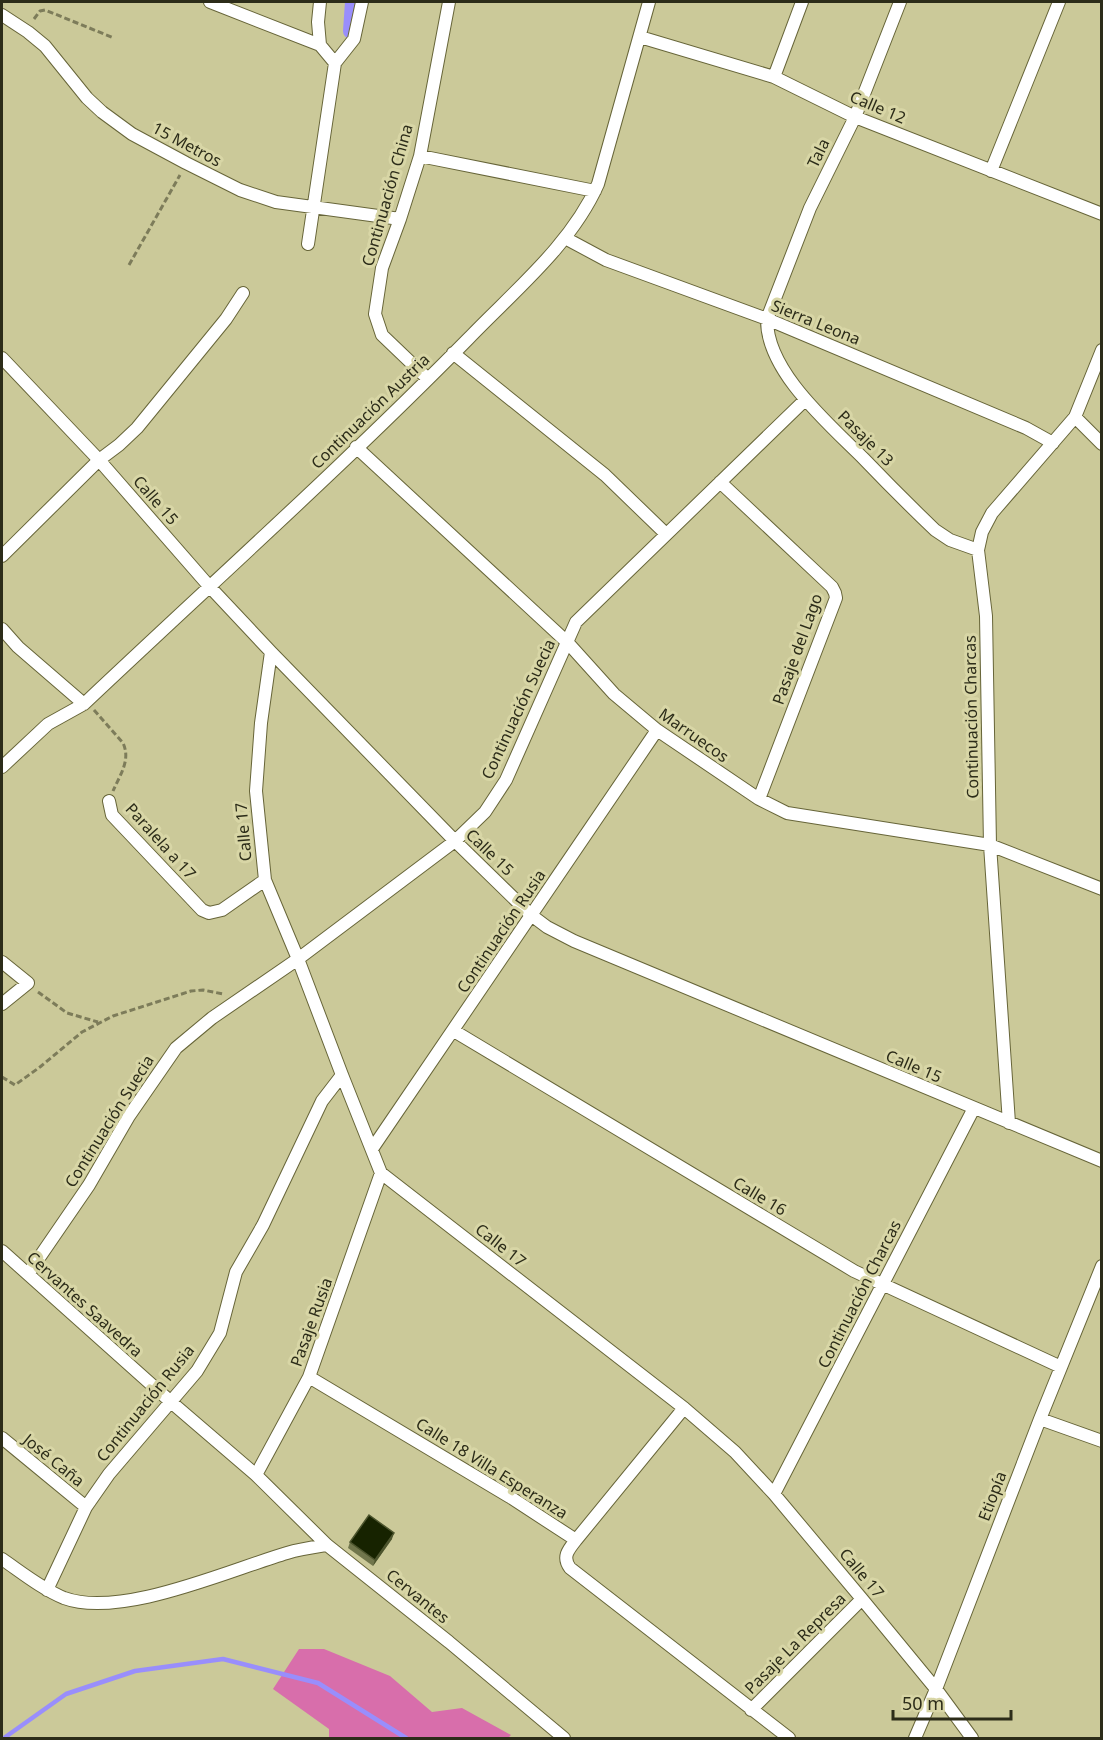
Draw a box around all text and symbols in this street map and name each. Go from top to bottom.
street label: Calle 12 [847,85,909,129]
street label: 15 Metros [149,117,225,171]
street label: Continuación China [356,121,418,269]
street label: Tala [802,135,834,171]
street label: Sierra Leona [768,294,864,350]
street label: Continuación Austria [306,349,434,473]
street label: Pasaje 13 [833,405,899,471]
street label: Calle 15 [128,471,184,529]
street label: Pasaje del Lago [767,590,827,708]
street label: Continuación Suecia [476,635,560,783]
street label: Continuación Charcas [959,635,983,799]
street label: Marruecos [655,703,733,767]
street label: Paralela a 17 [121,798,201,884]
street label: Calle 17 [229,802,257,862]
street label: Calle 15 [461,824,519,880]
street label: Continuación Rusia [451,865,551,997]
street label: Calle 15 [883,1044,945,1088]
street label: Continuación Suecia [59,1051,159,1191]
street label: Calle 16 [729,1171,791,1221]
street label: Continuación Charcas [812,1216,906,1372]
street label: Calle 17 [471,1218,531,1272]
street label: Cervantes Saavedra [23,1246,147,1362]
street label: Pasaje Rusia [285,1274,337,1370]
street label: Continuación Rusia [91,1340,199,1466]
street label: Calle 18 Villa Esperanza [412,1412,572,1524]
street label: José Caña [17,1427,89,1491]
street label: Etiopía [973,1468,1011,1524]
street label: Calle 17 [835,1543,889,1603]
street label: Cervantes [382,1564,454,1628]
street label: Pasaje La Represa [740,1588,850,1698]
scale bar [893,1683,1012,1721]
text: 50 m [902,1691,944,1715]

